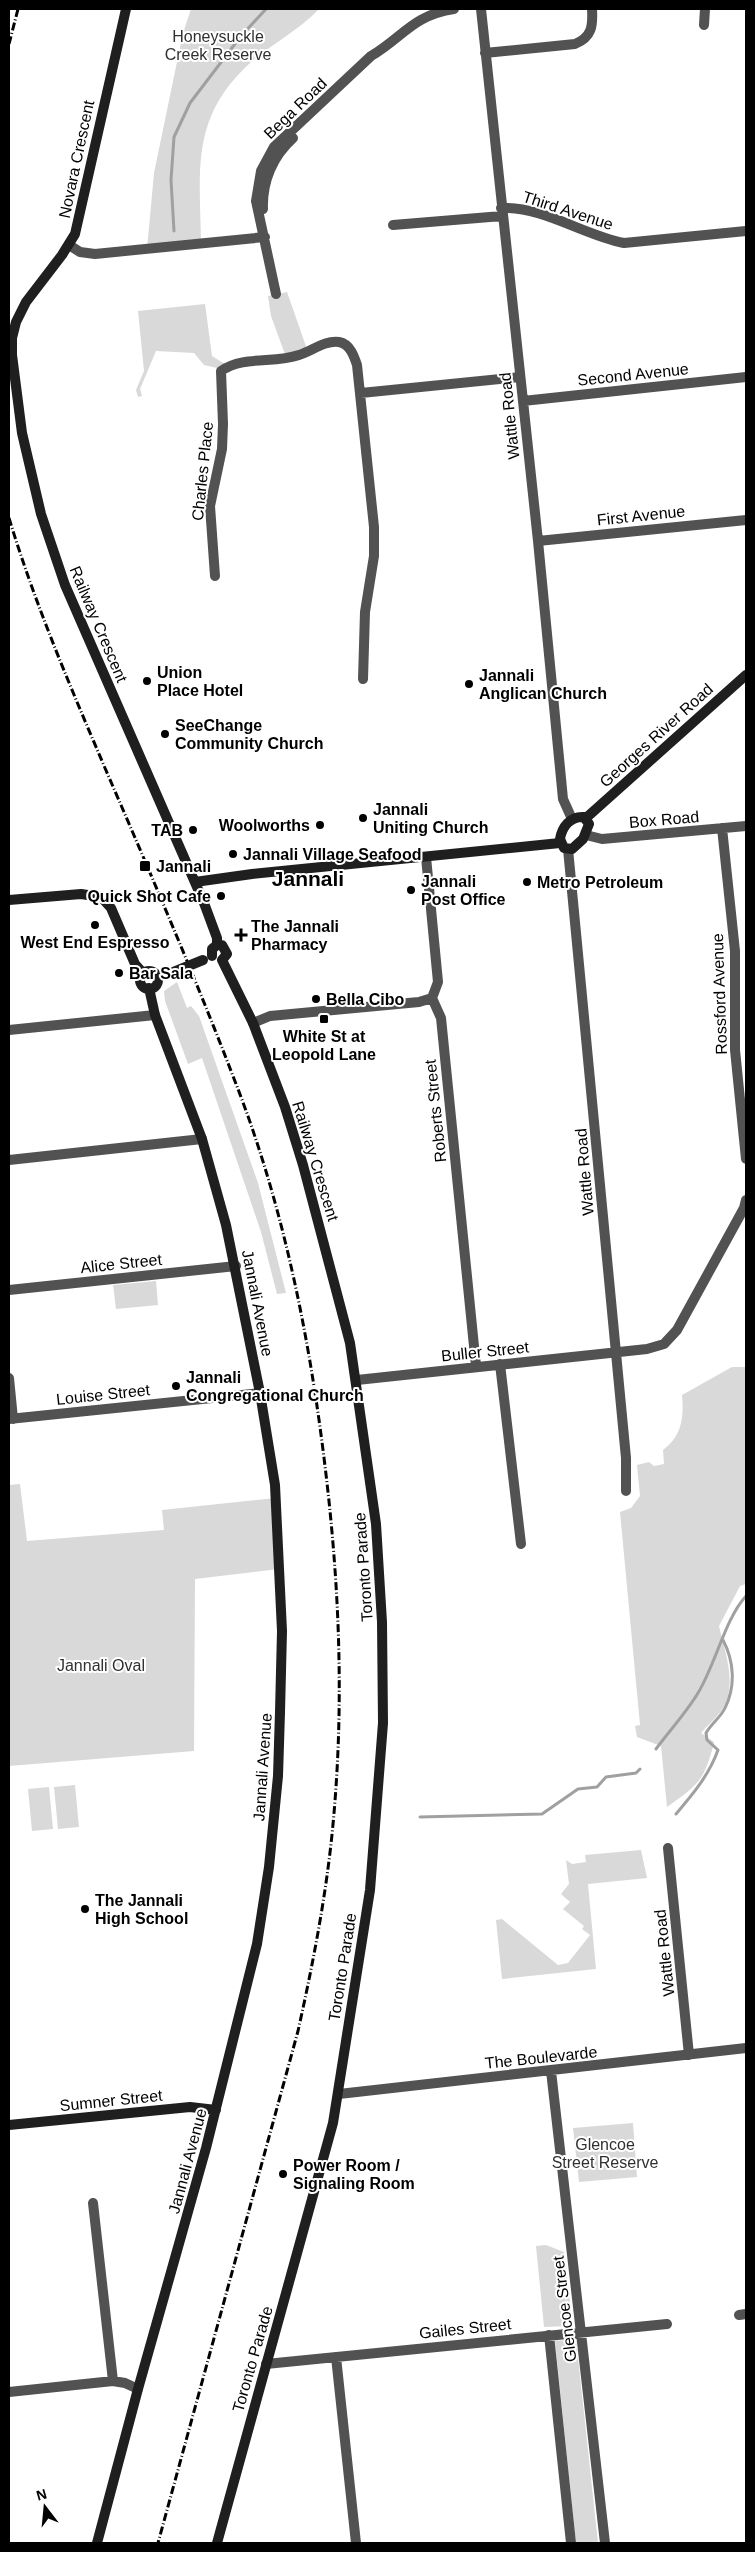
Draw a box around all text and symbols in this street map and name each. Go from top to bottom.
park label: Honeysuckle Creek Reserve [165,28,271,63]
street label: Bega Road [261,74,330,142]
street label: Novara Crescent [56,98,97,220]
street label: Third Avenue [521,188,615,233]
street label: Second Avenue [577,360,690,389]
street label: Wattle Road [496,372,523,460]
street label: Charles Place [189,421,216,521]
street label: First Avenue [596,502,686,529]
street label: Railway Crescent [66,564,131,685]
place label: Union Place Hotel [157,664,243,699]
place label: Jannali Anglican Church [479,667,607,702]
marker: Union Place Hotel [141,675,153,687]
marker: Jannali Anglican Church [463,678,475,690]
street label: Georges River Road [596,680,716,790]
place label: SeeChange Community Church [175,717,323,752]
marker: SeeChange Community Church [159,728,171,740]
place label: Jannali Uniting Church [373,801,489,836]
street label: Box Road [628,808,700,831]
marker: Jannali Uniting Church [357,812,369,824]
place label: Woolworths [219,817,310,834]
marker: Woolworths [314,819,326,831]
place label: TAB [151,822,183,839]
marker: TAB [187,824,199,836]
place label: Jannali Village Seafood [243,846,421,863]
marker: Jannali Village Seafood [227,848,239,860]
place label: Jannali [156,858,211,875]
marker: Jannali [138,859,152,873]
district label: Jannali [272,867,344,890]
place label: Jannali Post Office [421,873,506,908]
place label: Metro Petroleum [537,874,663,891]
marker: Metro Petroleum [521,876,533,888]
marker: Jannali Post Office [405,884,417,896]
place label: Quick Shot Cafe [87,888,211,905]
marker: Quick Shot Cafe [215,890,227,902]
place label: The Jannali Pharmacy [251,918,339,953]
marker: West End Espresso [89,919,101,931]
marker: The Jannali Pharmacy [235,929,247,941]
street label: Rossford Avenue [709,933,730,1055]
place label: West End Espresso [20,934,170,951]
place label: Bar Sala [129,965,193,982]
marker: Bar Sala [113,967,125,979]
place label: Bella Cibo [326,991,404,1008]
marker: Bella Cibo [310,993,322,1005]
marker: White St at Leopold Lane [318,1013,330,1025]
place label: White St at Leopold Lane [272,1028,376,1063]
street label: Roberts Street [422,1058,449,1163]
street label: Railway Crescent [289,1099,342,1224]
street label: Wattle Road [572,1128,597,1216]
street label: Jannali Avenue [239,1248,276,1358]
street label: Alice Street [79,1251,163,1276]
street label: Buller Street [440,1338,530,1365]
place label: Jannali Congregational Church [186,1369,364,1404]
marker: Jannali Congregational Church [170,1380,182,1392]
street label: Louise Street [55,1381,151,1408]
street label: Toronto Parade [351,1512,376,1622]
park label: Jannali Oval [57,1657,145,1674]
street label: Jannali Avenue [250,1712,275,1822]
place label: The Jannali High School [95,1892,188,1927]
marker: The Jannali High School [79,1903,91,1915]
street label: Wattle Road [651,1909,678,1997]
street label: Toronto Parade [326,1912,359,2022]
street label: The Boulevarde [484,2043,598,2072]
street label: Sumner Street [59,2087,164,2114]
street label: Jannali Avenue [165,2107,210,2216]
park label: Glencoe Street Reserve [552,2136,658,2171]
place label: Power Room / Signaling Room [293,2157,415,2192]
marker: Power Room / Signaling Room [277,2168,289,2180]
street label: Glencoe Street [549,2254,579,2363]
street label: Toronto Parade [229,2304,276,2414]
street label: Gailes Street [418,2315,512,2342]
north arrow [20,2482,70,2532]
text: N [34,2485,48,2504]

